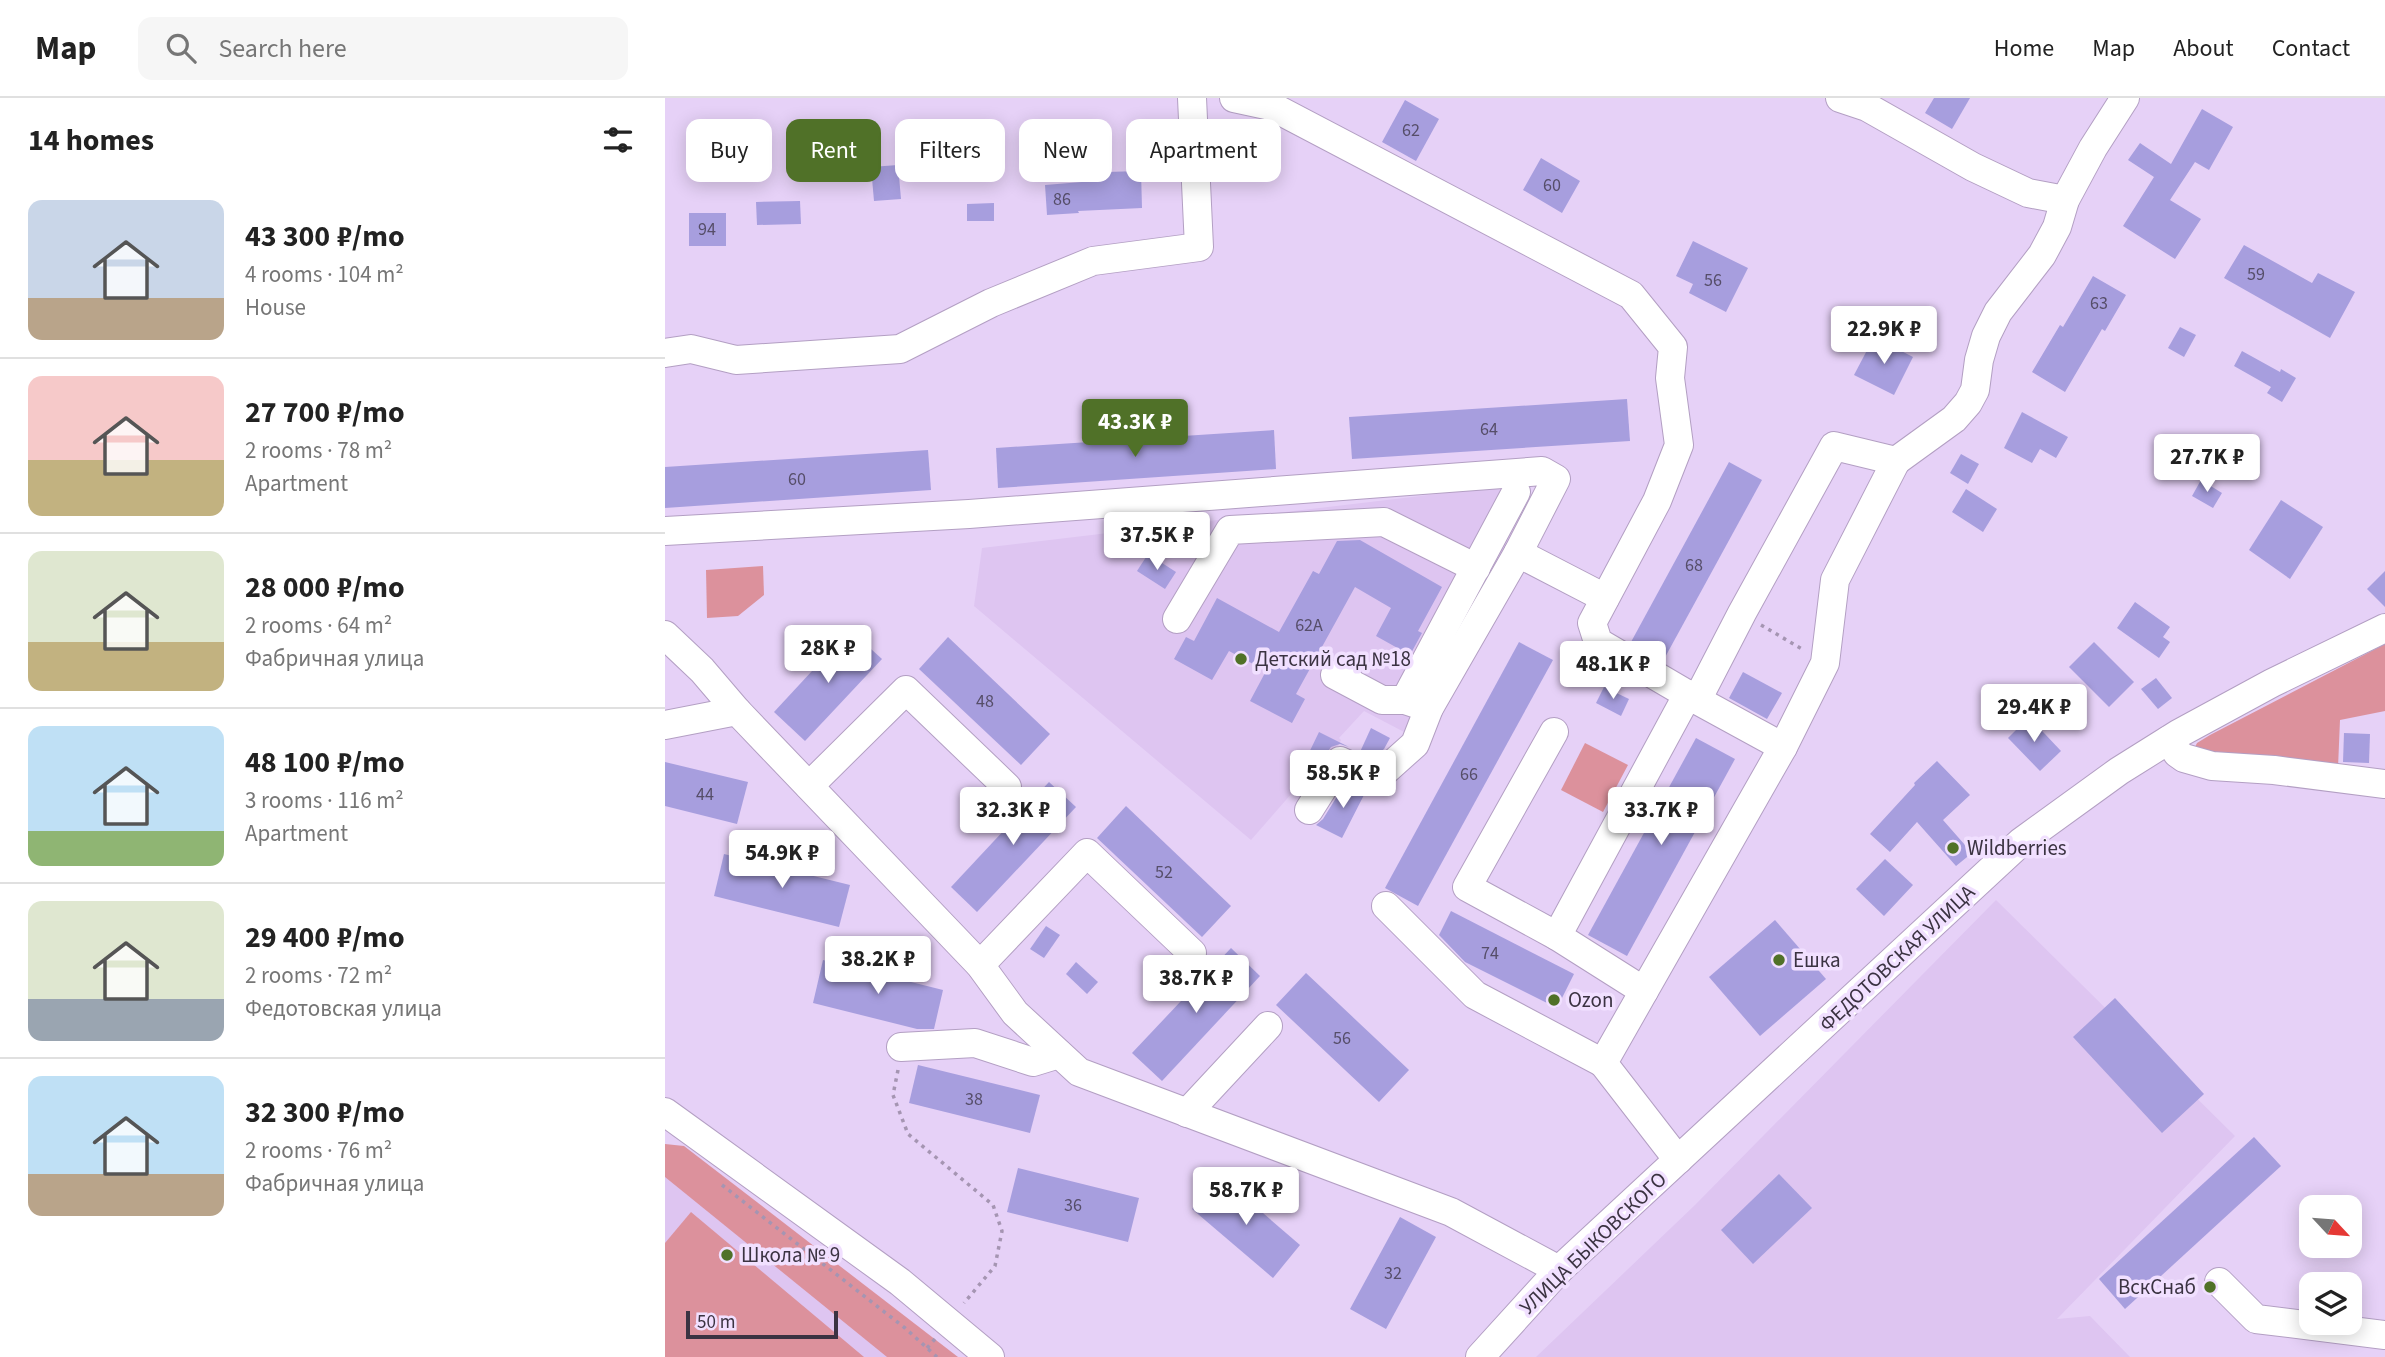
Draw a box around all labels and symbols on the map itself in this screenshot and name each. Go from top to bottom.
house number: 62 [1402,118,1420,143]
house number: 60 [1543,173,1561,198]
house number: 86 [1053,187,1071,212]
house number: 94 [698,217,716,242]
house number: 59 [2247,262,2265,287]
house number: 56 [1704,268,1722,293]
house number: 63 [2090,291,2108,316]
pin: 22.9K ₽ [1819,306,1949,366]
pin: 43.3K ₽ [1070,400,1200,459]
house number: 64 [1480,417,1498,442]
pin: 27.7K ₽ [2142,434,2272,494]
house number: 60 [788,467,806,492]
pin: 37.5K ₽ [1092,512,1222,572]
house number: 68 [1685,553,1703,578]
house number: 62А [1295,613,1323,638]
pin: 28K ₽ [779,626,877,685]
pin: 48.1K ₽ [1548,642,1678,701]
place label: Детский сад №18 [1255,644,1411,674]
marker: Детский сад №18 [1233,651,1249,667]
pin: 29.4K ₽ [1969,684,2099,744]
house number: 48 [976,689,994,714]
pin: 58.5K ₽ [1278,750,1408,810]
house number: 66 [1460,762,1478,787]
house number: 44 [696,782,714,807]
pin: 32.3K ₽ [948,788,1078,847]
pin: 33.7K ₽ [1596,788,1726,847]
pin: 54.9K ₽ [717,830,847,890]
place label: Wildberries [1967,833,2067,863]
marker: Wildberries [1945,840,1961,856]
house number: 52 [1155,860,1173,885]
street label: ФЕДОТОВСКАЯ УЛИЦА [1812,877,1982,1038]
pin: 38.2K ₽ [813,936,943,996]
house number: 74 [1481,941,1499,966]
place label: Ешка [1793,945,1841,975]
marker: Ешка [1771,952,1787,968]
pin: 38.7K ₽ [1131,956,1261,1015]
place label: Ozon [1568,985,1613,1015]
marker: Ozon [1546,992,1562,1008]
house number: 56 [1333,1026,1351,1051]
house number: 38 [965,1087,983,1112]
street label: УЛИЦА БЫКОВСКОГО [1513,1165,1673,1321]
pin: 58.7K ₽ [1181,1168,1311,1227]
house number: 36 [1064,1193,1082,1218]
north arrow [2299,1195,2363,1258]
place label: Школа № 9 [741,1240,840,1270]
marker: Школа № 9 [719,1247,735,1263]
house number: 32 [1384,1261,1402,1286]
place label: ВскСнаб [2118,1272,2196,1302]
marker: ВскСнаб [2202,1279,2218,1295]
scale bar [686,1308,838,1340]

